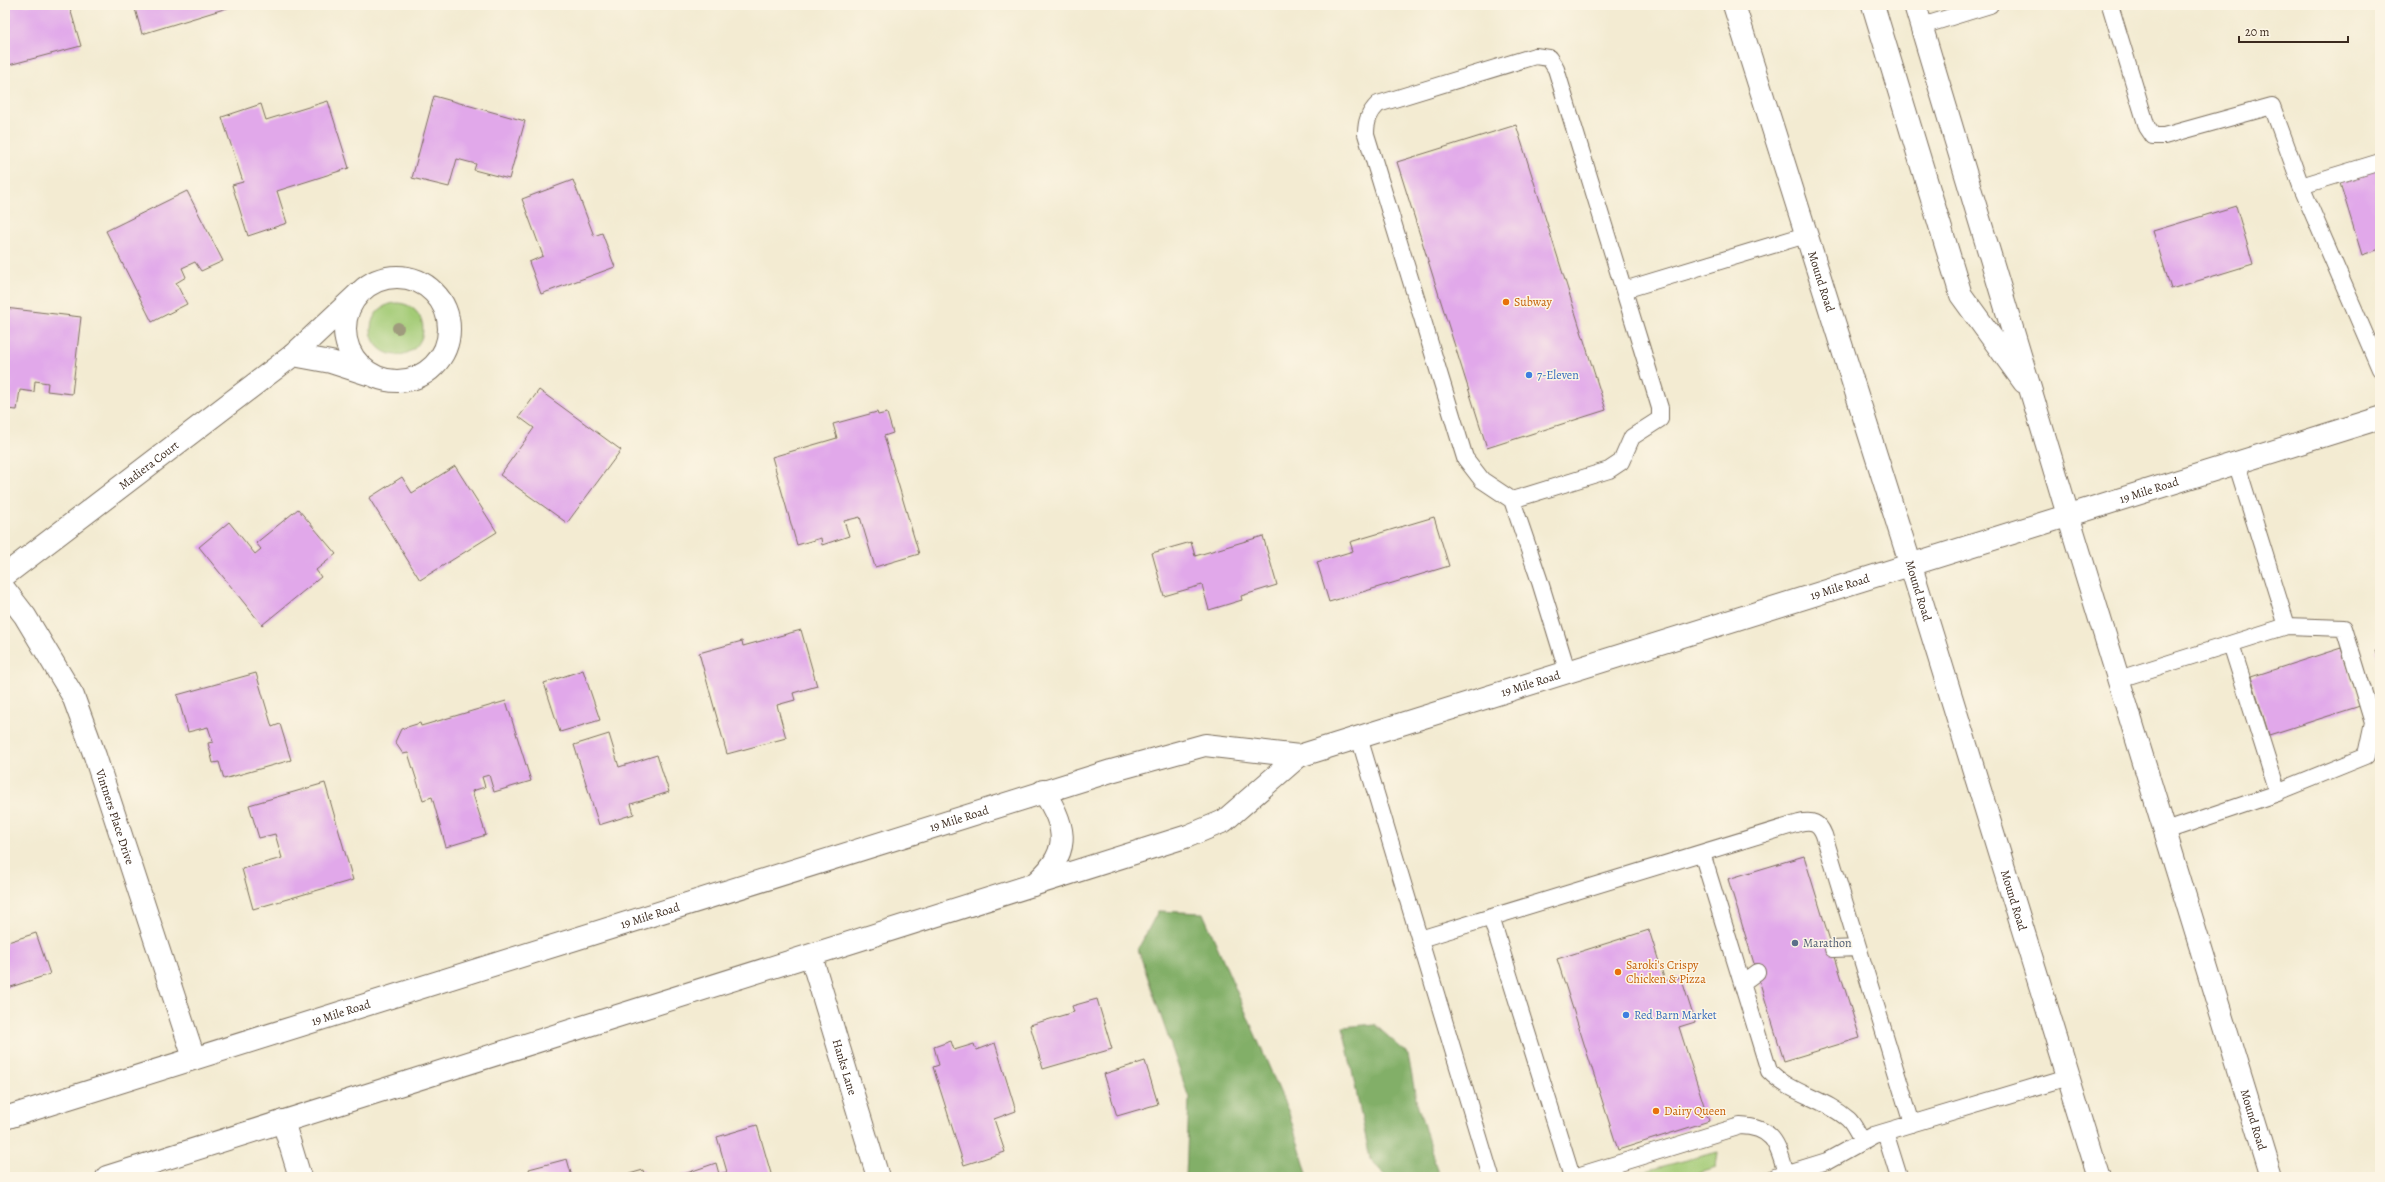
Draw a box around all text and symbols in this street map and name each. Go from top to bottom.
scale bar [2239,18,2348,44]
text: 20 m [2245,24,2269,40]
street label: Mound Road [1804,249,1838,314]
place label: Subway [1514,294,1552,310]
marker: Subway [1501,297,1511,307]
place label: 7-Eleven [1537,367,1579,383]
marker: 7-Eleven [1524,370,1534,380]
street label: Madiera Court [115,437,182,493]
street label: 19 Mile Road [2118,473,2181,507]
street label: Mound Road [1902,558,1936,624]
street label: 19 Mile Road [1808,570,1872,604]
street label: 19 Mile Road [1499,667,1563,700]
street label: Vintners Place Drive [92,766,138,867]
street label: 19 Mile Road [928,802,991,835]
street label: Mound Road [1997,868,2031,933]
street label: 19 Mile Road [618,899,682,932]
place label: Marathon [1803,935,1852,951]
marker: Marathon [1790,938,1800,948]
place label: Saroki's Crispy Chicken & Pizza [1626,957,1706,987]
marker: Saroki's Crispy Chicken & Pizza [1613,967,1623,977]
street label: 19 Mile Road [309,996,373,1029]
place label: Red Barn Market [1634,1007,1717,1023]
marker: Red Barn Market [1621,1010,1631,1020]
street label: Hanks Lane [829,1037,861,1097]
street label: Mound Road [2237,1087,2270,1153]
place label: Dairy Queen [1664,1103,1727,1119]
marker: Dairy Queen [1651,1106,1661,1116]

